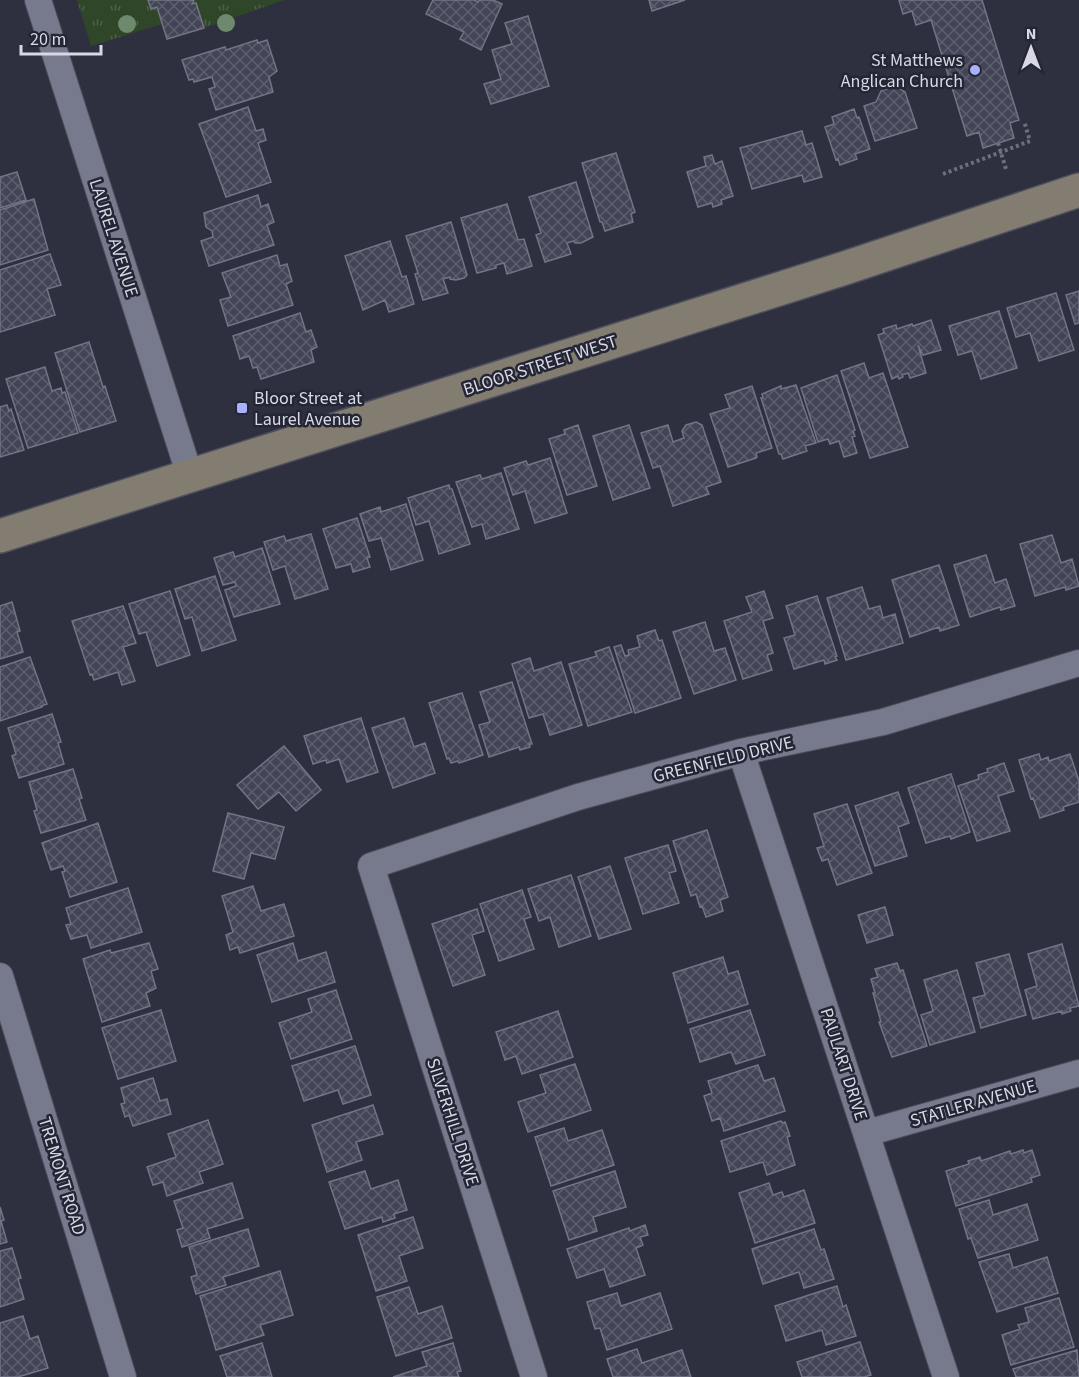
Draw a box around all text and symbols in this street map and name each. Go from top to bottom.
scale bar [21,18,100,56]
north arrow [1001,18,1061,78]
text: N [1026,23,1036,45]
text: 20 m [30,27,66,52]
place label: St Matthews Anglican Church [841,48,963,94]
marker: St Matthews Anglican Church [968,63,982,77]
street label: LAUREL AVENUE [83,176,144,301]
street label: BLOOR STREET WEST [460,329,621,402]
place label: Bloor Street at Laurel Avenue [254,386,362,432]
marker: Bloor Street at Laurel Avenue [235,401,249,415]
street label: GREENFIELD DRIVE [651,730,796,789]
street label: PAULART DRIVE [814,1005,874,1124]
street label: SILVERHILL DRIVE [420,1055,485,1189]
street label: STATLER AVENUE [907,1074,1039,1133]
street label: TREMONT ROAD [32,1114,91,1238]

